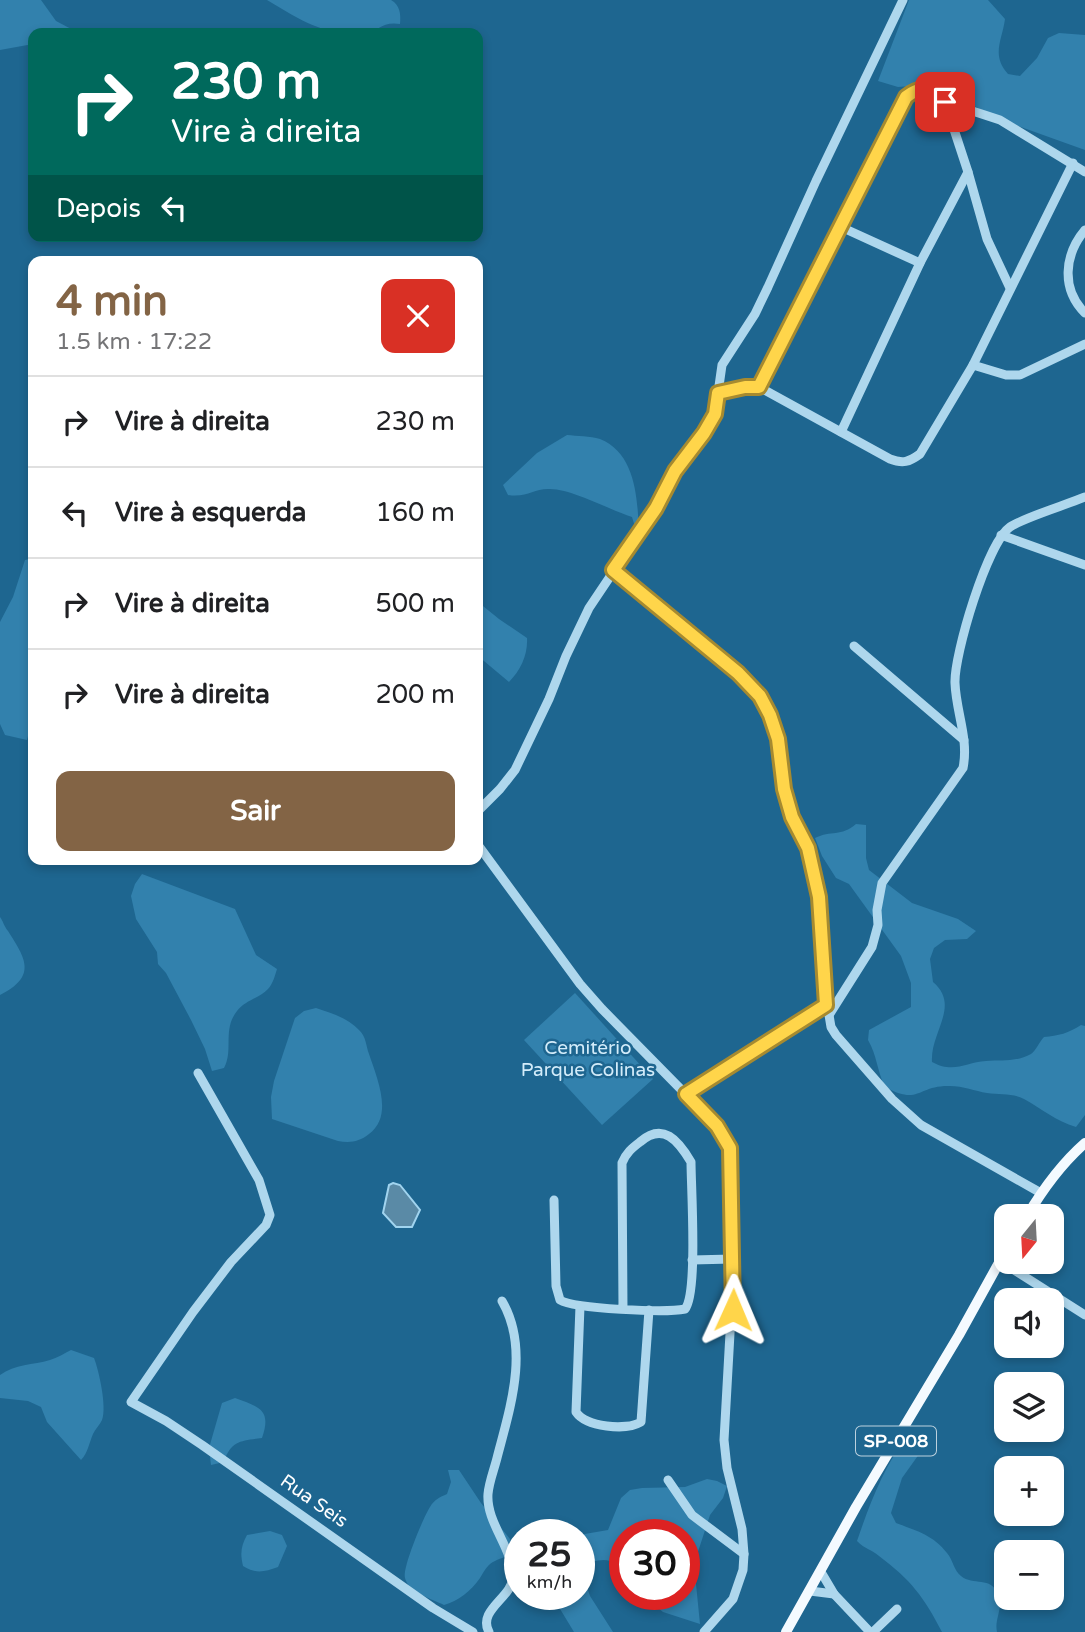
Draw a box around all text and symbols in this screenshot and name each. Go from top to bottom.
text: 230 m [171,53,321,112]
icon: right [56,56,147,147]
pin [915,72,975,132]
icon: arrive [926,83,964,121]
text: Vire à direita [171,113,362,151]
icon: left [155,189,193,227]
text: Depois [56,193,141,224]
text: 4 min [56,276,168,327]
button: close [381,279,455,353]
text: 1.5 km · 17:22 [56,328,212,356]
icon: right [56,403,94,441]
text: Vire à direita [115,406,270,437]
text: 230 m [375,406,455,437]
icon: left [56,494,94,532]
text: Vire à esquerda [115,497,306,528]
text: 160 m [375,497,455,528]
icon: right [56,585,94,623]
text: Vire à direita [115,588,270,619]
text: 500 m [375,588,455,619]
icon: right [56,676,94,714]
text: Vire à direita [115,679,270,710]
text: 200 m [375,679,455,710]
button: Sair [56,771,455,851]
park label: Cemitério Parque Colinas [521,1037,655,1081]
north arrow [994,1204,1064,1274]
map controls [994,1204,1064,1610]
position arrow [696,1273,770,1347]
button: sound [994,1288,1064,1358]
button: layers [994,1372,1064,1442]
road number: SP-008 [856,1426,936,1456]
button: + [994,1456,1064,1526]
street label: Rua Seis [276,1470,352,1532]
speed limit sign: 30 [609,1519,700,1610]
text: 25 [528,1534,571,1576]
button: − [994,1540,1064,1610]
text: km/h [527,1571,572,1593]

